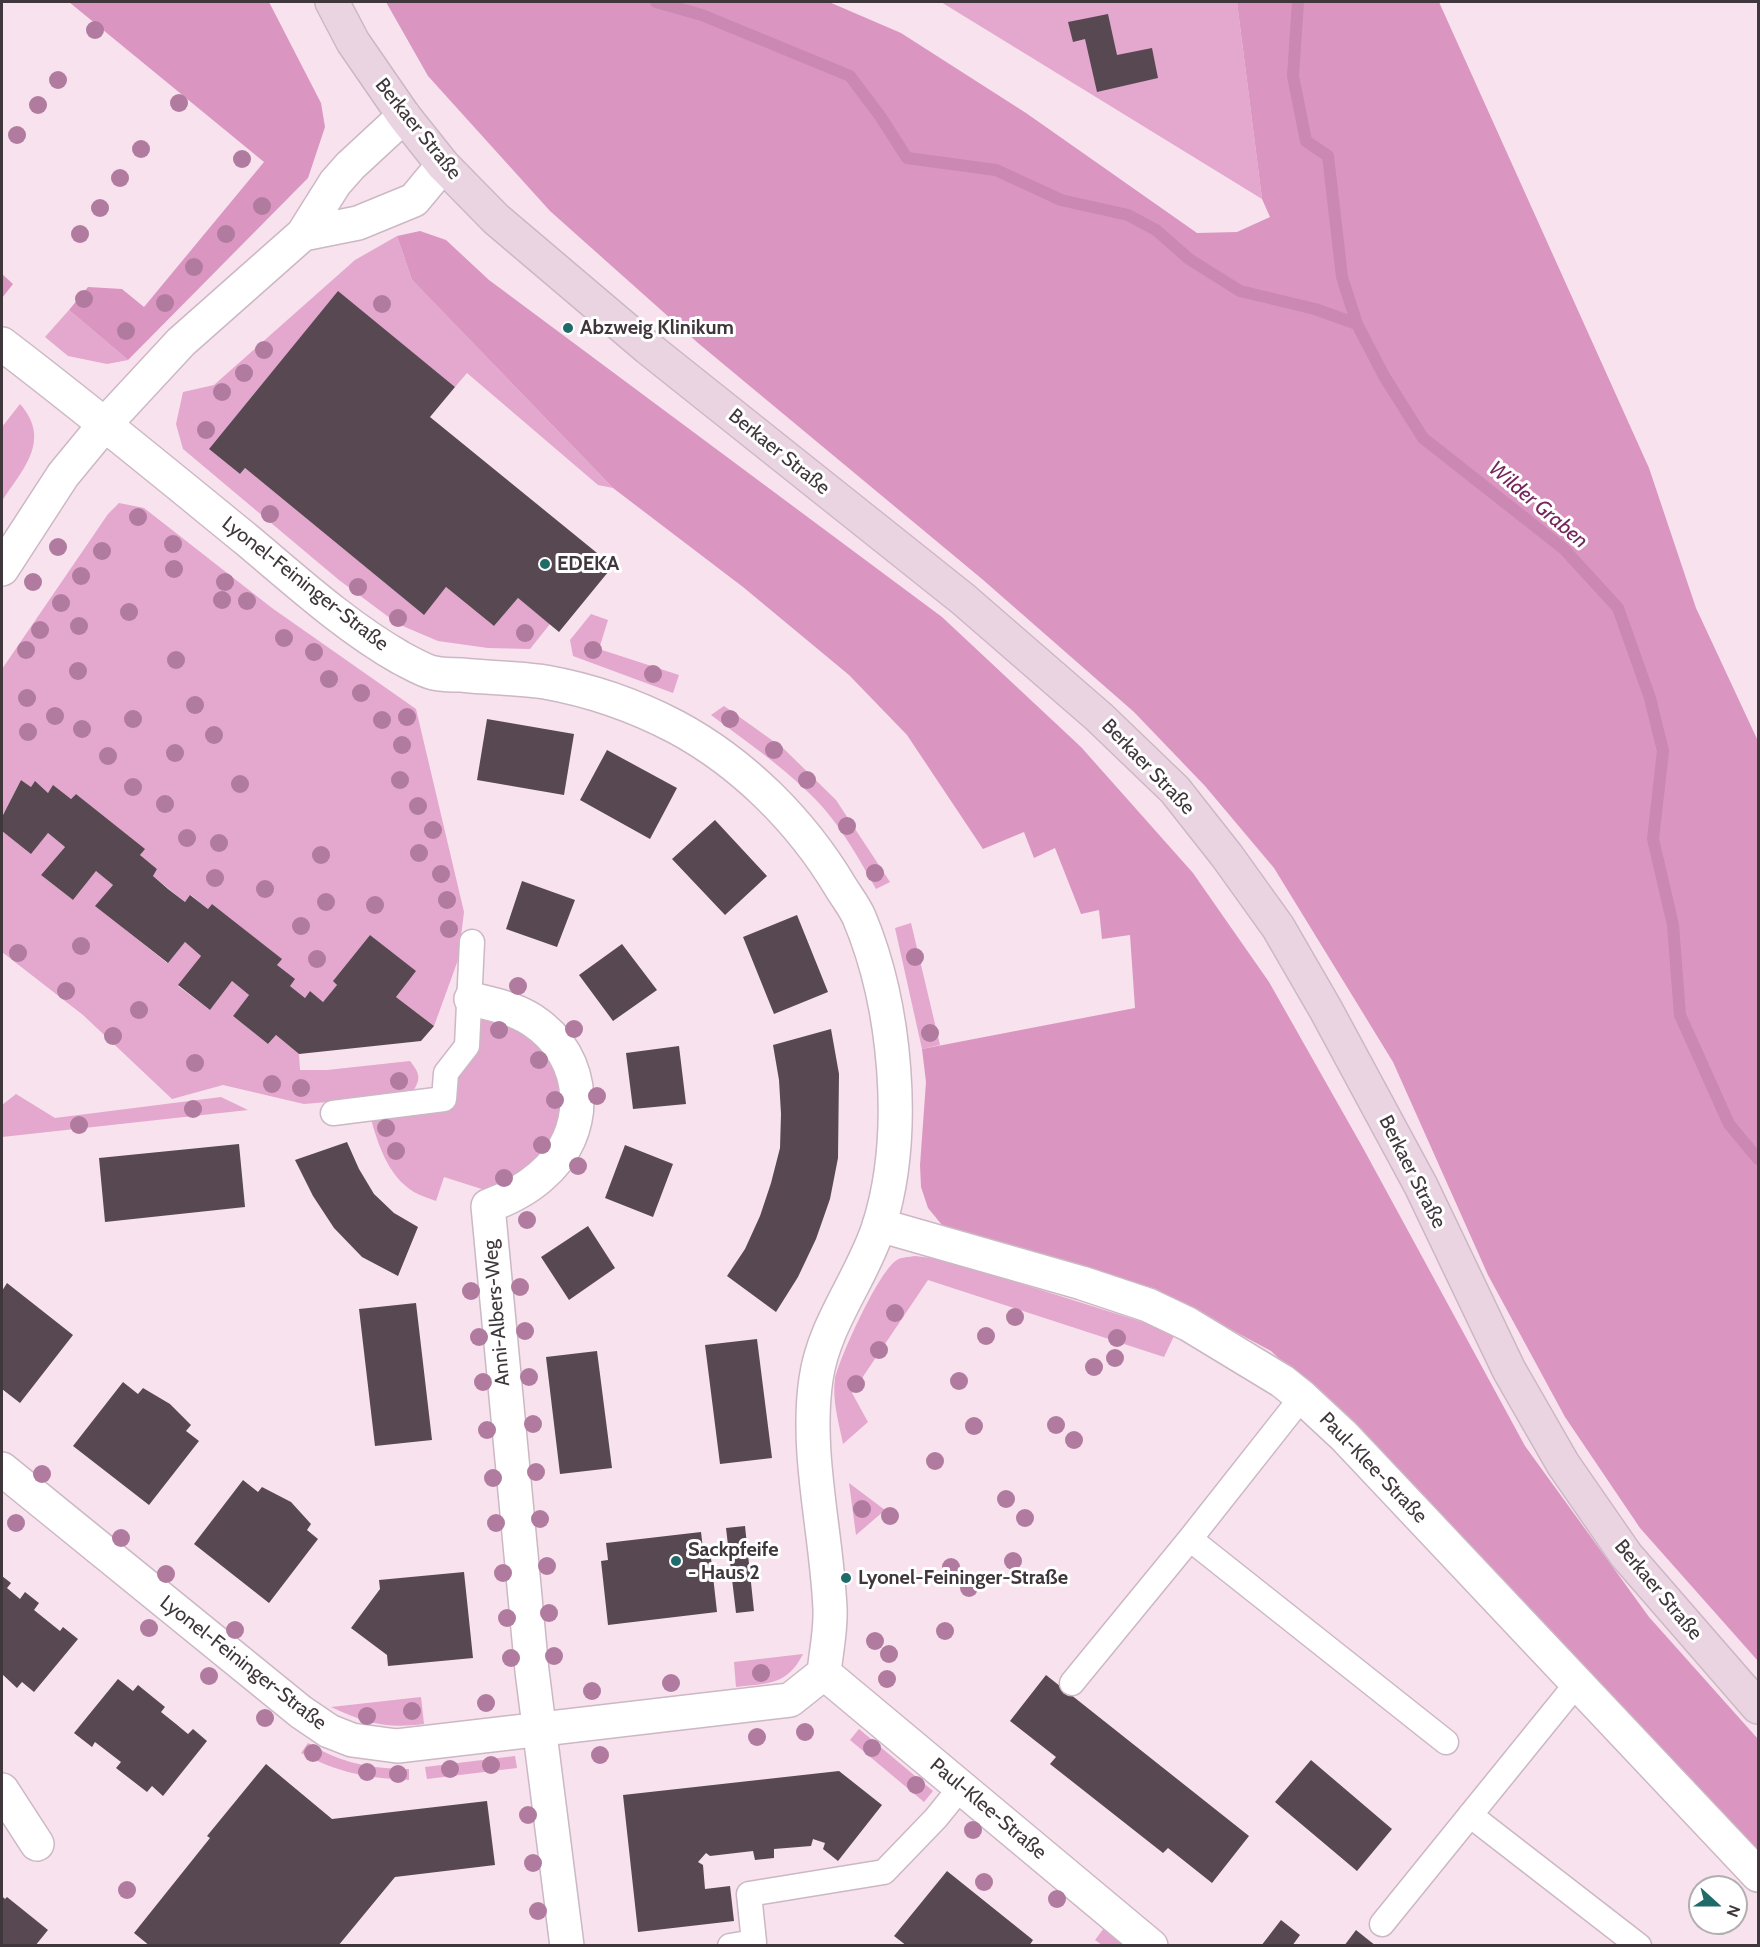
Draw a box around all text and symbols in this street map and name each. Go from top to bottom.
street label: Berkaer Straße [370,73,466,185]
place label: Abzweig Klinikum [580,316,734,340]
marker: Abzweig Klinikum [561,321,575,335]
street label: Berkaer Straße [723,404,835,500]
water label: Wilder Graben [1483,456,1593,554]
street label: Lyonel-Feininger-Straße [217,512,393,656]
place label: EDEKA [557,552,619,576]
marker: EDEKA [538,557,552,571]
street label: Berkaer Straße [1096,714,1200,820]
street label: Berkaer Straße [1373,1111,1451,1233]
street label: Anni-Albers-Weg [479,1239,515,1387]
street label: Paul-Klee-Straße [1314,1408,1432,1528]
street label: Berkaer Straße [1609,1535,1707,1645]
place label: Sackpfeife - Haus 2 [688,1538,778,1585]
marker: Sackpfeife - Haus 2 [669,1554,683,1568]
place label: Lyonel-Feininger-Straße [858,1566,1068,1590]
marker: Lyonel-Feininger-Straße [839,1571,853,1585]
street label: Lyonel-Feininger-Straße [155,1591,331,1735]
street label: Paul-Klee-Straße [925,1753,1051,1865]
north arrow [1688,1875,1748,1935]
text: N [1723,1902,1744,1920]

